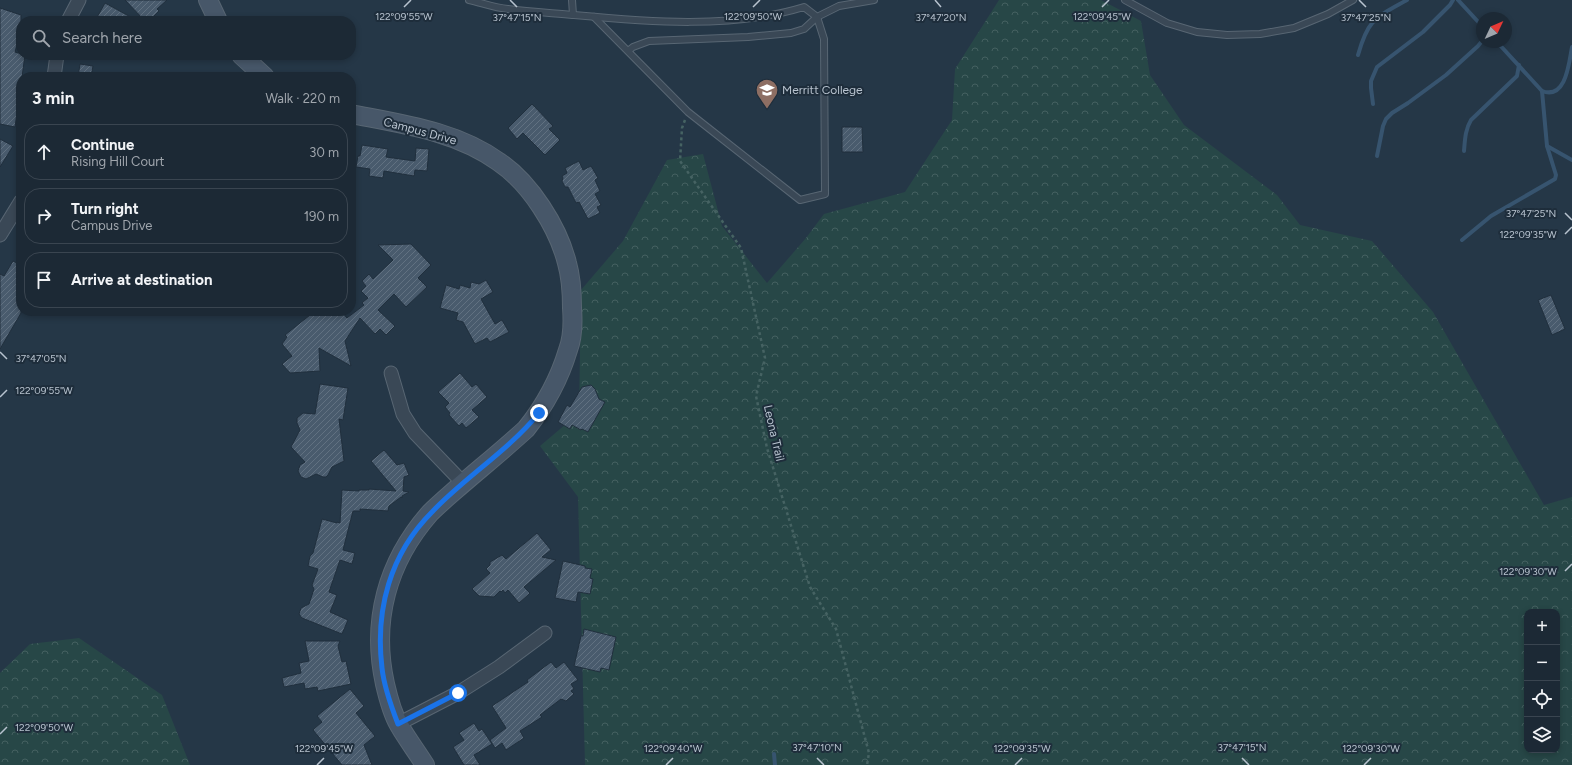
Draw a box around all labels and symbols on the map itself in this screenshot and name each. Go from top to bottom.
text: 122°09'55"W [375,10,433,23]
text: 122°09'50"W [724,10,782,23]
text: 122°09'45"W [1073,10,1131,23]
text: 37°47'15"N [493,11,541,24]
text: 37°47'20"N [915,11,967,24]
text: 37°47'25"N [1341,11,1391,24]
north arrow [1476,12,1512,48]
school or university icon: Merritt College [754,77,780,110]
place label: Merritt College [782,83,863,97]
street label: Campus Drive [382,115,459,148]
text: 37°47'25"N [1506,207,1556,220]
text: 122°09'35"W [1499,228,1557,241]
text: 37°47'05"N [15,352,67,365]
text: 122°09'55"W [15,384,73,397]
route end [530,404,548,422]
street label: Leona Trail [761,404,787,462]
text: 122°09'30"W [1499,565,1557,578]
route start [449,684,467,702]
text: 122°09'50"W [15,721,73,734]
text: 37°47'10"N [792,741,842,754]
text: 37°47'15"N [1218,741,1266,754]
text: 122°09'45"W [295,742,353,755]
text: 122°09'40"W [644,742,703,755]
text: 122°09'35"W [993,742,1051,755]
text: 122°09'30"W [1342,742,1400,755]

